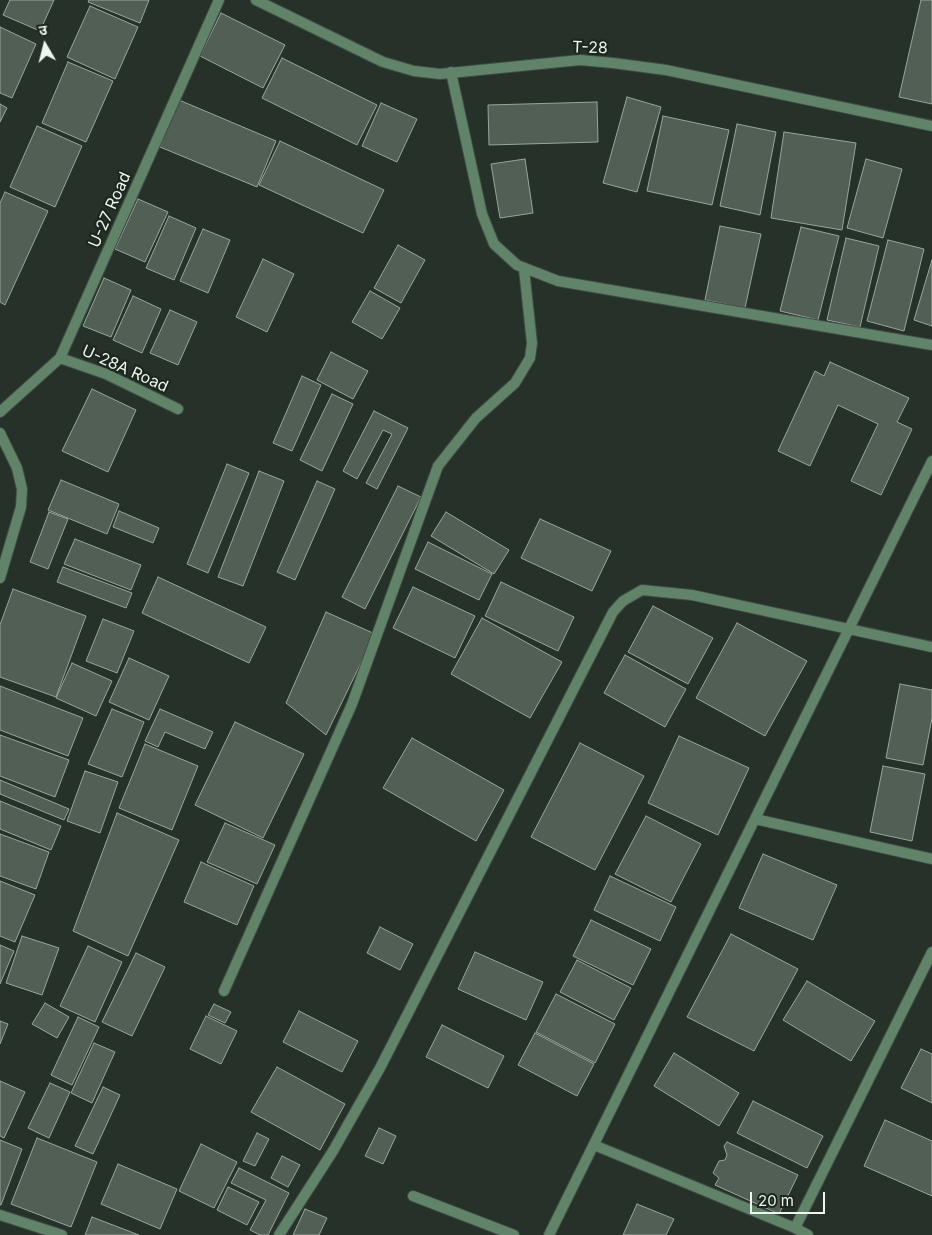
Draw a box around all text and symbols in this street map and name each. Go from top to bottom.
north arrow [20,20,70,70]
text: उ [38,21,48,39]
street label: T-28 [572,38,608,58]
street label: U-27 Road [85,169,135,251]
street label: U-28A Road [79,341,171,397]
scale bar [752,1182,827,1214]
text: 20 m [758,1191,794,1210]

